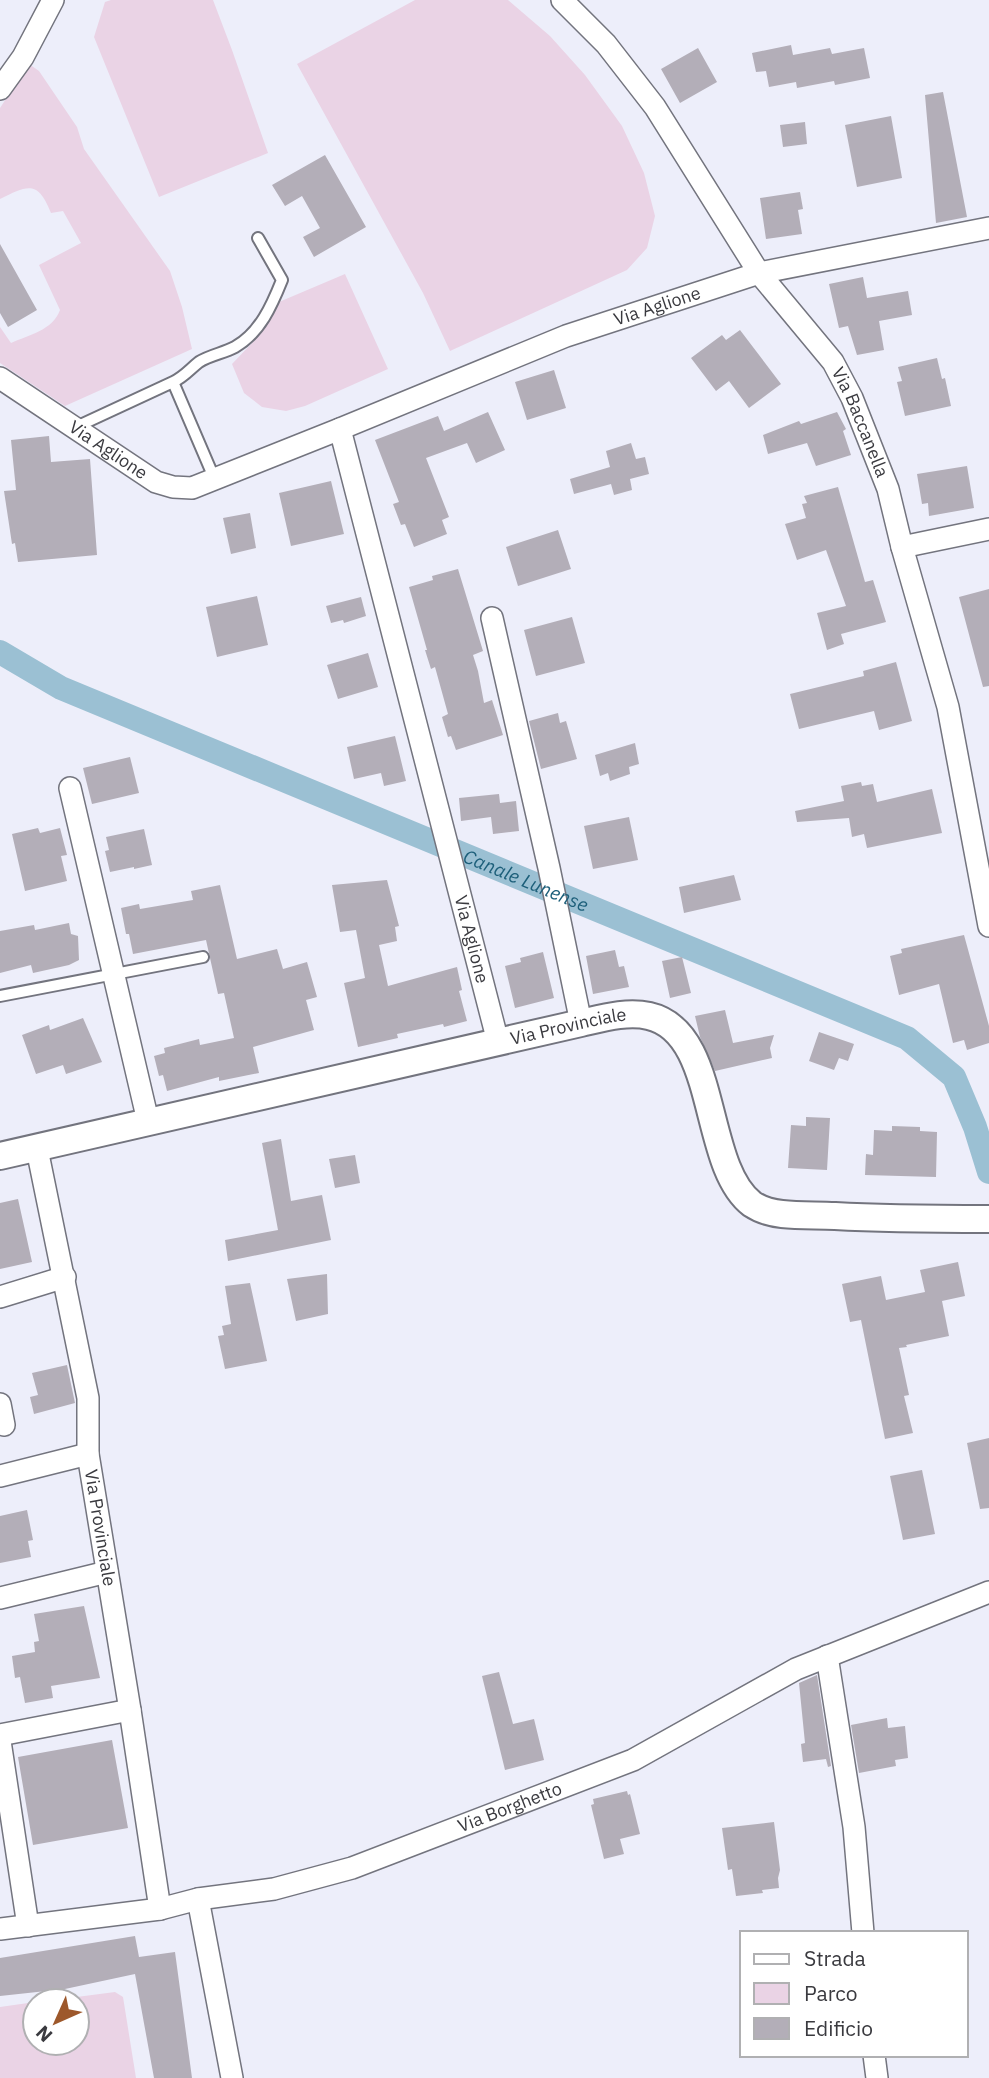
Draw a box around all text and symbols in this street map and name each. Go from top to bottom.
street label: Via Aglione [611,281,704,331]
street label: Via Baccanella [827,363,894,481]
street label: Via Aglione [65,415,152,484]
water label: Canale Lunense [460,844,592,917]
street label: Via Aglione [450,893,494,986]
street label: Via Provinciale [508,1002,628,1050]
street label: Via Provinciale [80,1468,122,1588]
street label: Via Borghetto [454,1777,565,1837]
legend [740,1931,968,2057]
text: Strada [804,1944,866,1972]
text: Parco [804,1979,858,2007]
north arrow [21,1987,91,2057]
text: Edificio [804,2014,873,2042]
text: N [31,2021,57,2047]

